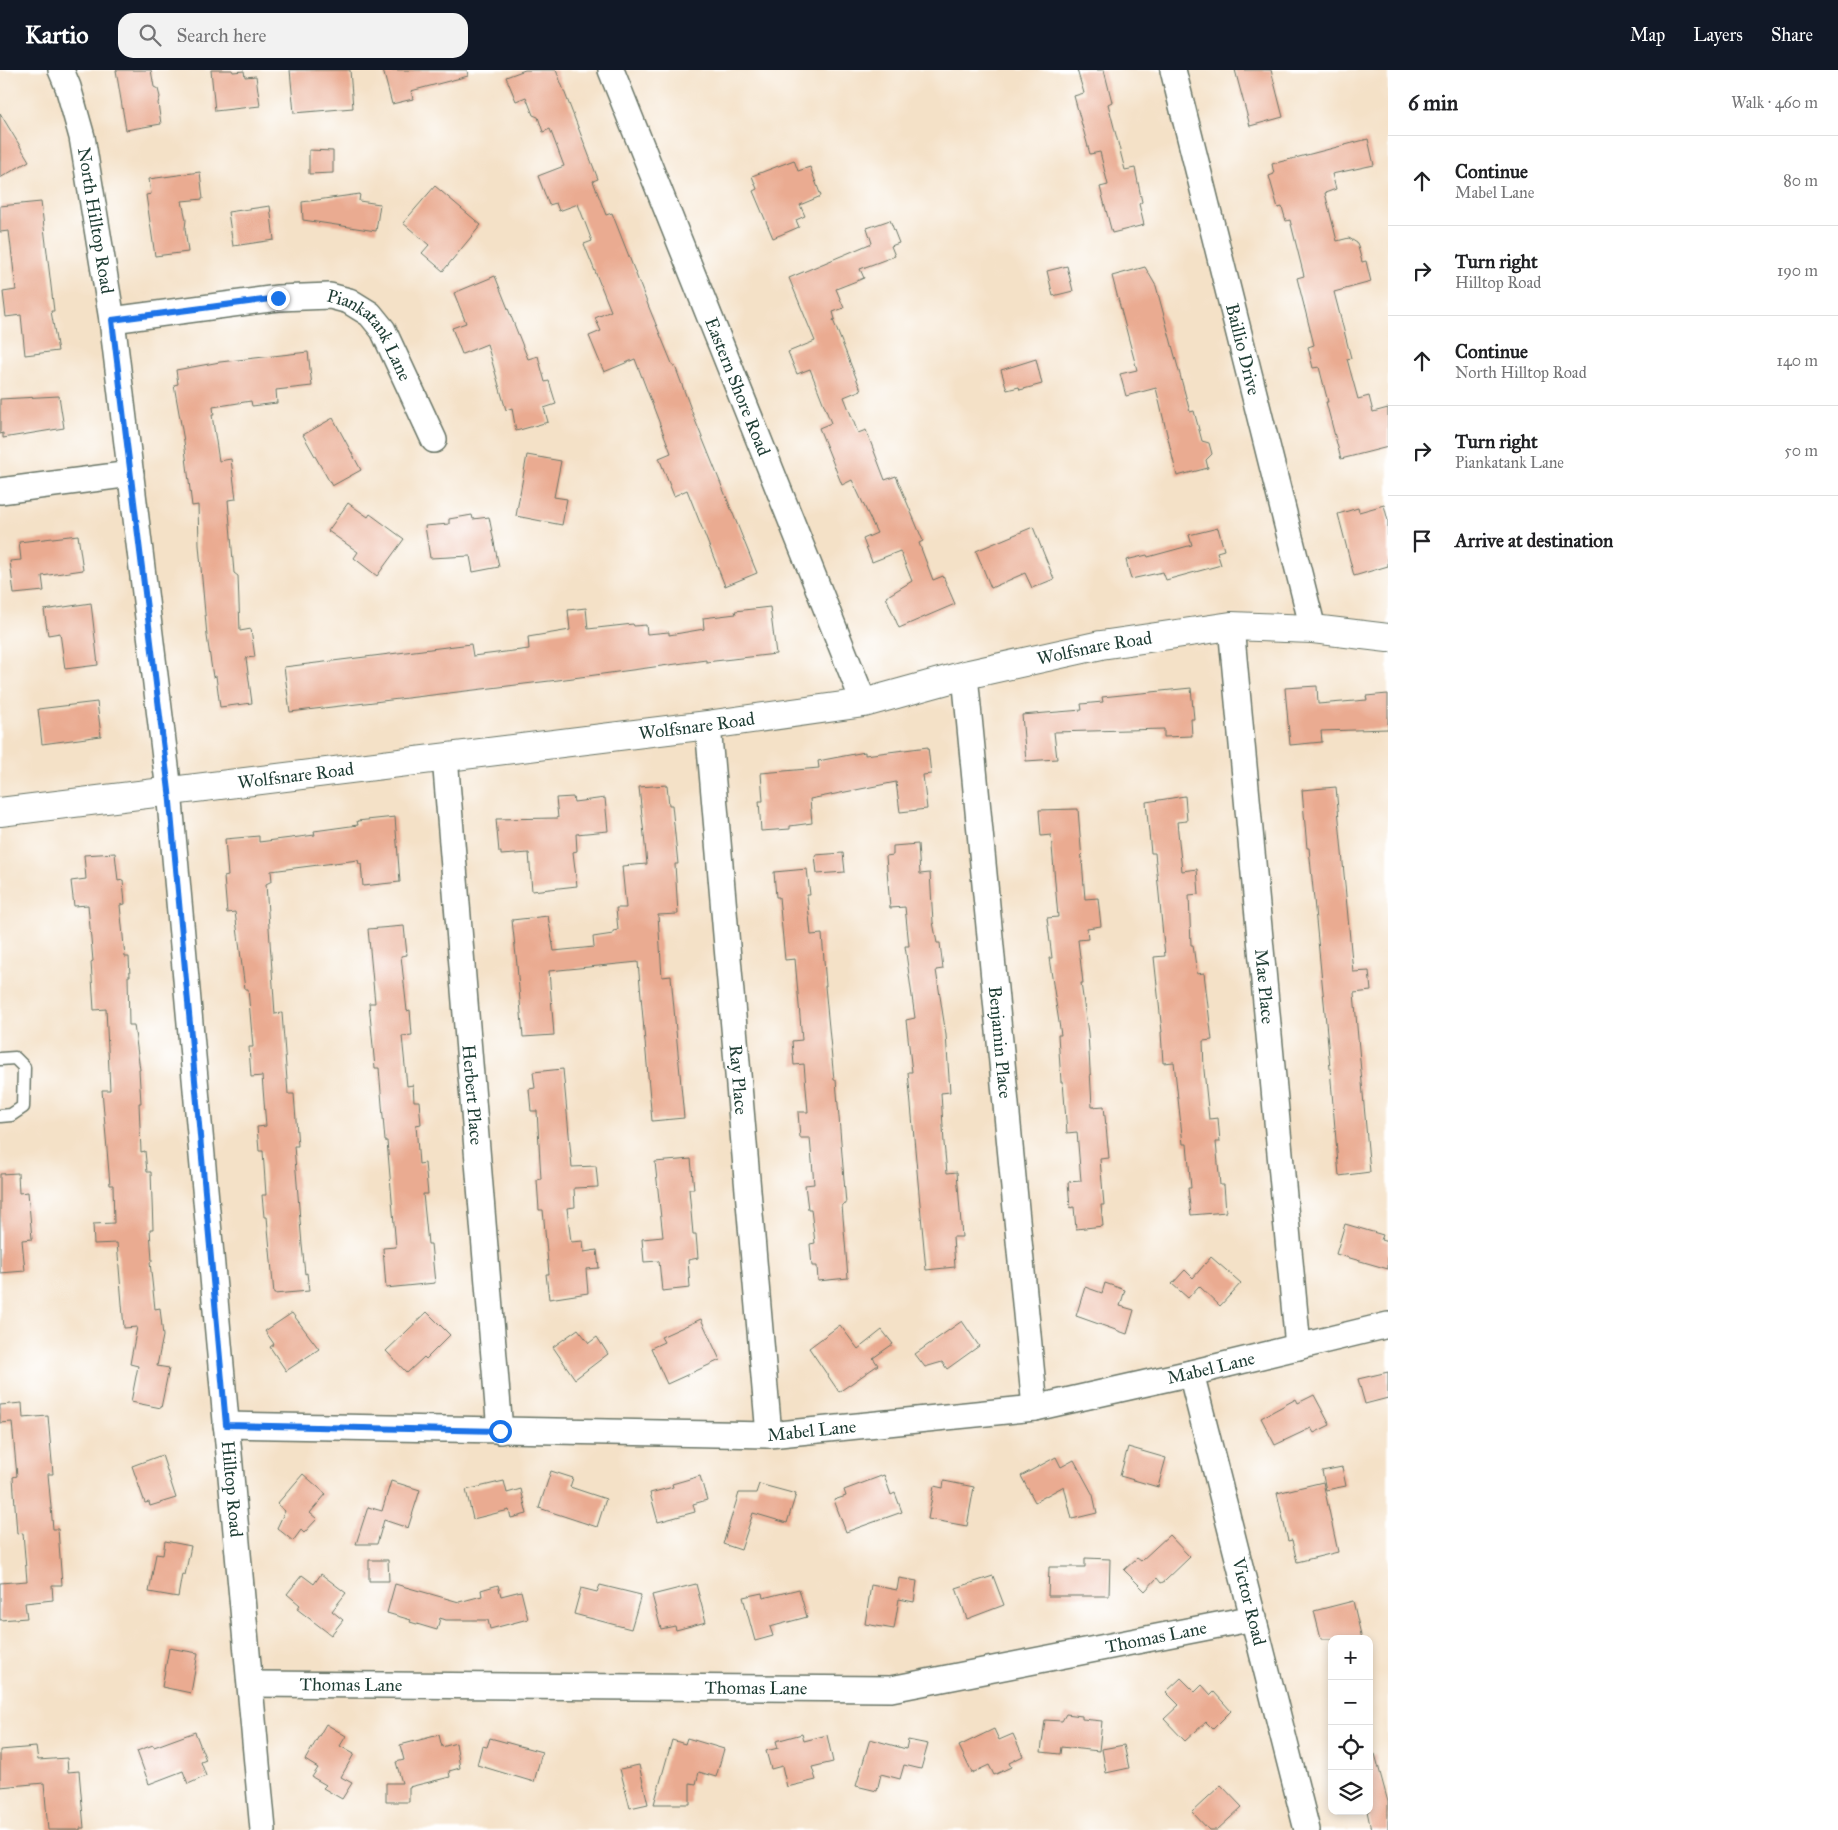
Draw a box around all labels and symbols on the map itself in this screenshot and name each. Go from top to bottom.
street label: North Hilltop Road [73,146,119,296]
street label: Piankatank Lane [324,285,416,384]
route end [267,287,290,310]
street label: Baillio Drive [1221,301,1265,398]
street label: Eastern Shore Road [700,314,775,459]
street label: Wolfsnare Road [1035,627,1154,670]
street label: Wolfsnare Road [637,708,756,744]
street label: Wolfsnare Road [236,758,355,794]
street label: Mae Place [1250,948,1279,1025]
street label: Benjamin Place [984,985,1016,1100]
street label: Herbert Place [458,1044,488,1146]
street label: Ray Place [725,1044,752,1116]
street label: Mabel Lane [1165,1347,1257,1389]
street label: Mabel Lane [766,1415,857,1446]
route start [489,1420,512,1443]
street label: Hilltop Road [217,1440,247,1538]
street label: Victor Road [1227,1555,1271,1648]
street label: Thomas Lane [1103,1617,1209,1658]
street label: Thomas Lane [299,1673,402,1696]
street label: Thomas Lane [704,1677,807,1699]

